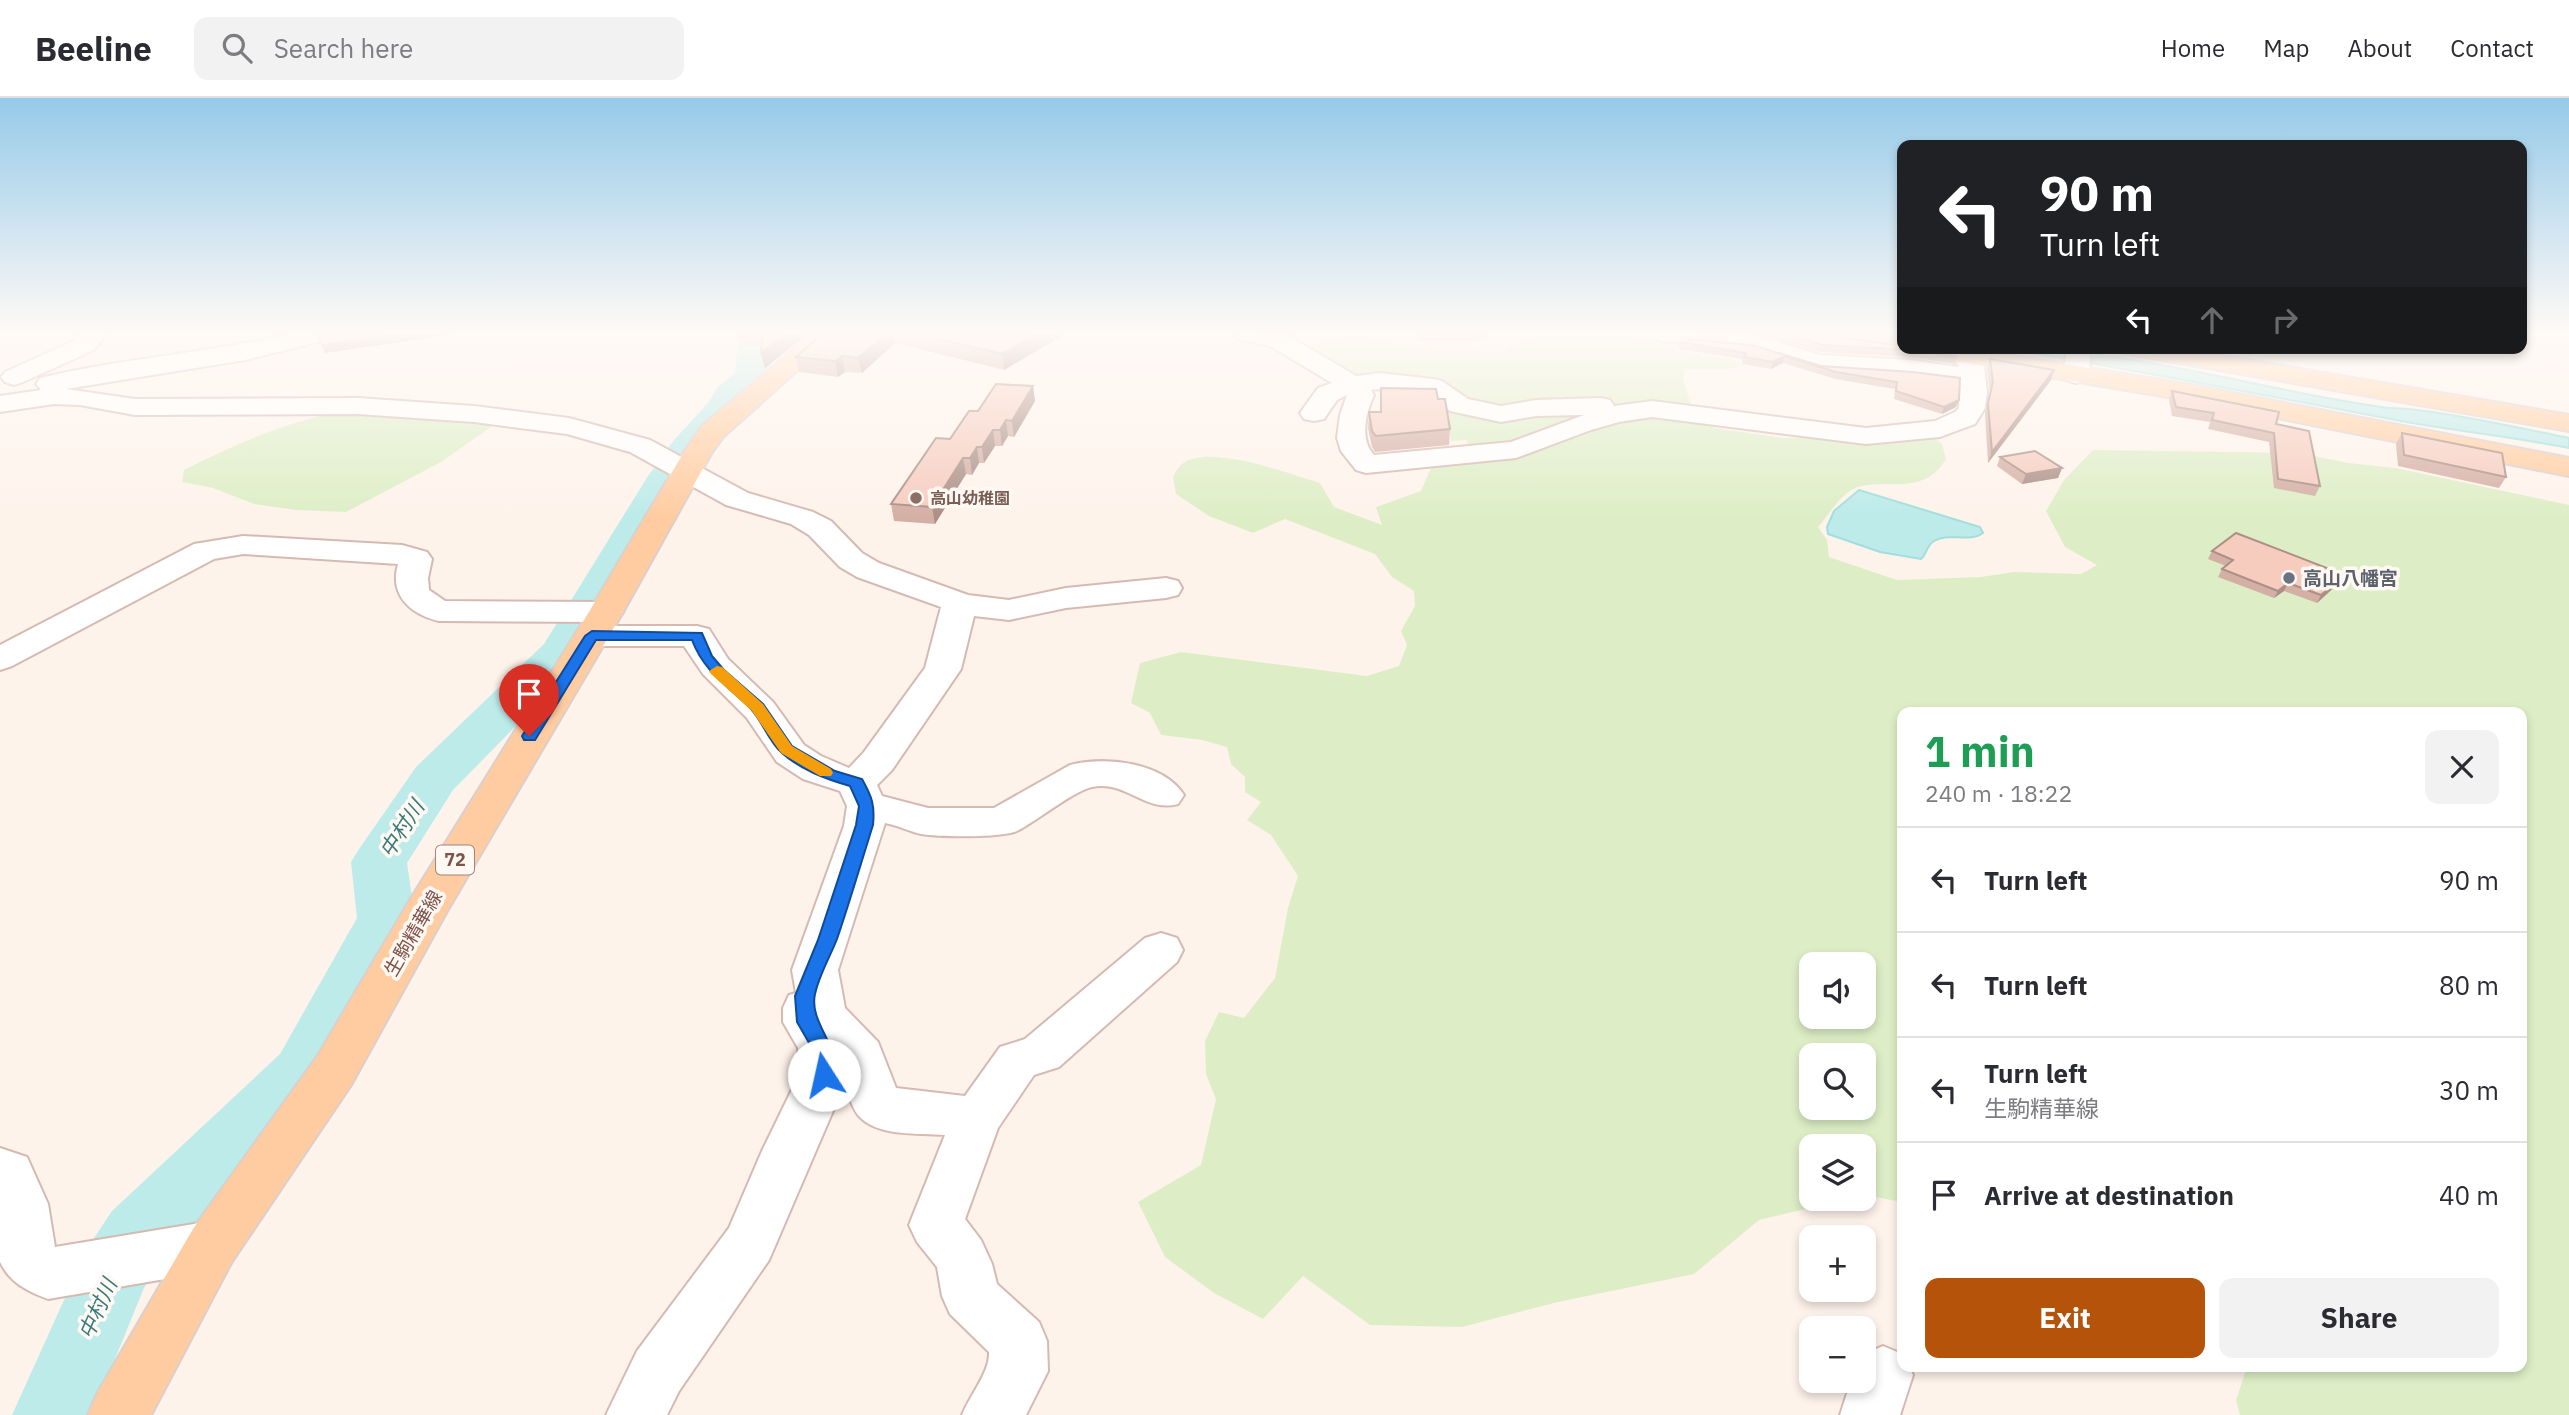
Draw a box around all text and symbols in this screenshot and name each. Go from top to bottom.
search box [194,17,684,80]
text: Beeline [35,27,152,70]
icon: search [218,29,256,67]
text: Search here [274,31,413,65]
text: Home [2161,32,2225,64]
text: Map [2263,32,2309,64]
text: About [2347,32,2412,64]
text: Contact [2450,32,2534,64]
text: 90 m [2040,161,2154,224]
icon: left [1925,168,2016,259]
text: Turn left [2040,223,2160,265]
icon: left [2120,301,2158,339]
icon: ahead [2193,301,2231,339]
icon: right [2266,301,2304,339]
place label: 高山幼稚園 [930,488,1010,508]
marker: 高山幼稚園 [908,490,924,506]
place label: 高山八幡宮 [2303,566,2398,590]
marker: 高山八幡宮 [2281,570,2297,586]
pin [499,664,559,736]
icon: arrive [510,675,548,713]
text: 1 min [1925,724,2035,779]
button: close [2425,730,2499,804]
text: 240 m · 18:22 [1925,778,2072,808]
water label: 中村川 [372,793,431,862]
road number: 72 [436,846,474,874]
icon: left [1925,861,1963,899]
text: Turn left [1984,863,2087,897]
text: 90 m [2439,863,2499,897]
street label: 生駒精華線 [379,886,447,980]
map controls [1799,952,1876,1393]
button: sound [1799,952,1876,1029]
icon: left [1925,966,1963,1004]
text: Turn left [1984,968,2087,1002]
text: 80 m [2439,968,2499,1002]
position arrow [787,1038,861,1112]
button: search [1799,1043,1876,1120]
text: Turn left [1984,1056,2087,1090]
icon: left [1925,1071,1963,1109]
text: 30 m [2439,1073,2499,1107]
text: 生駒精華線 [1984,1093,2099,1123]
button: layers [1799,1134,1876,1211]
icon: arrive [1925,1176,1963,1214]
text: Arrive at destination [1984,1178,2234,1212]
text: 40 m [2439,1178,2499,1212]
button: + [1799,1225,1876,1302]
water label: 中村川 [71,1272,124,1343]
button: Exit [1925,1278,2205,1358]
button: Share [2219,1278,2499,1358]
button: − [1799,1316,1876,1393]

